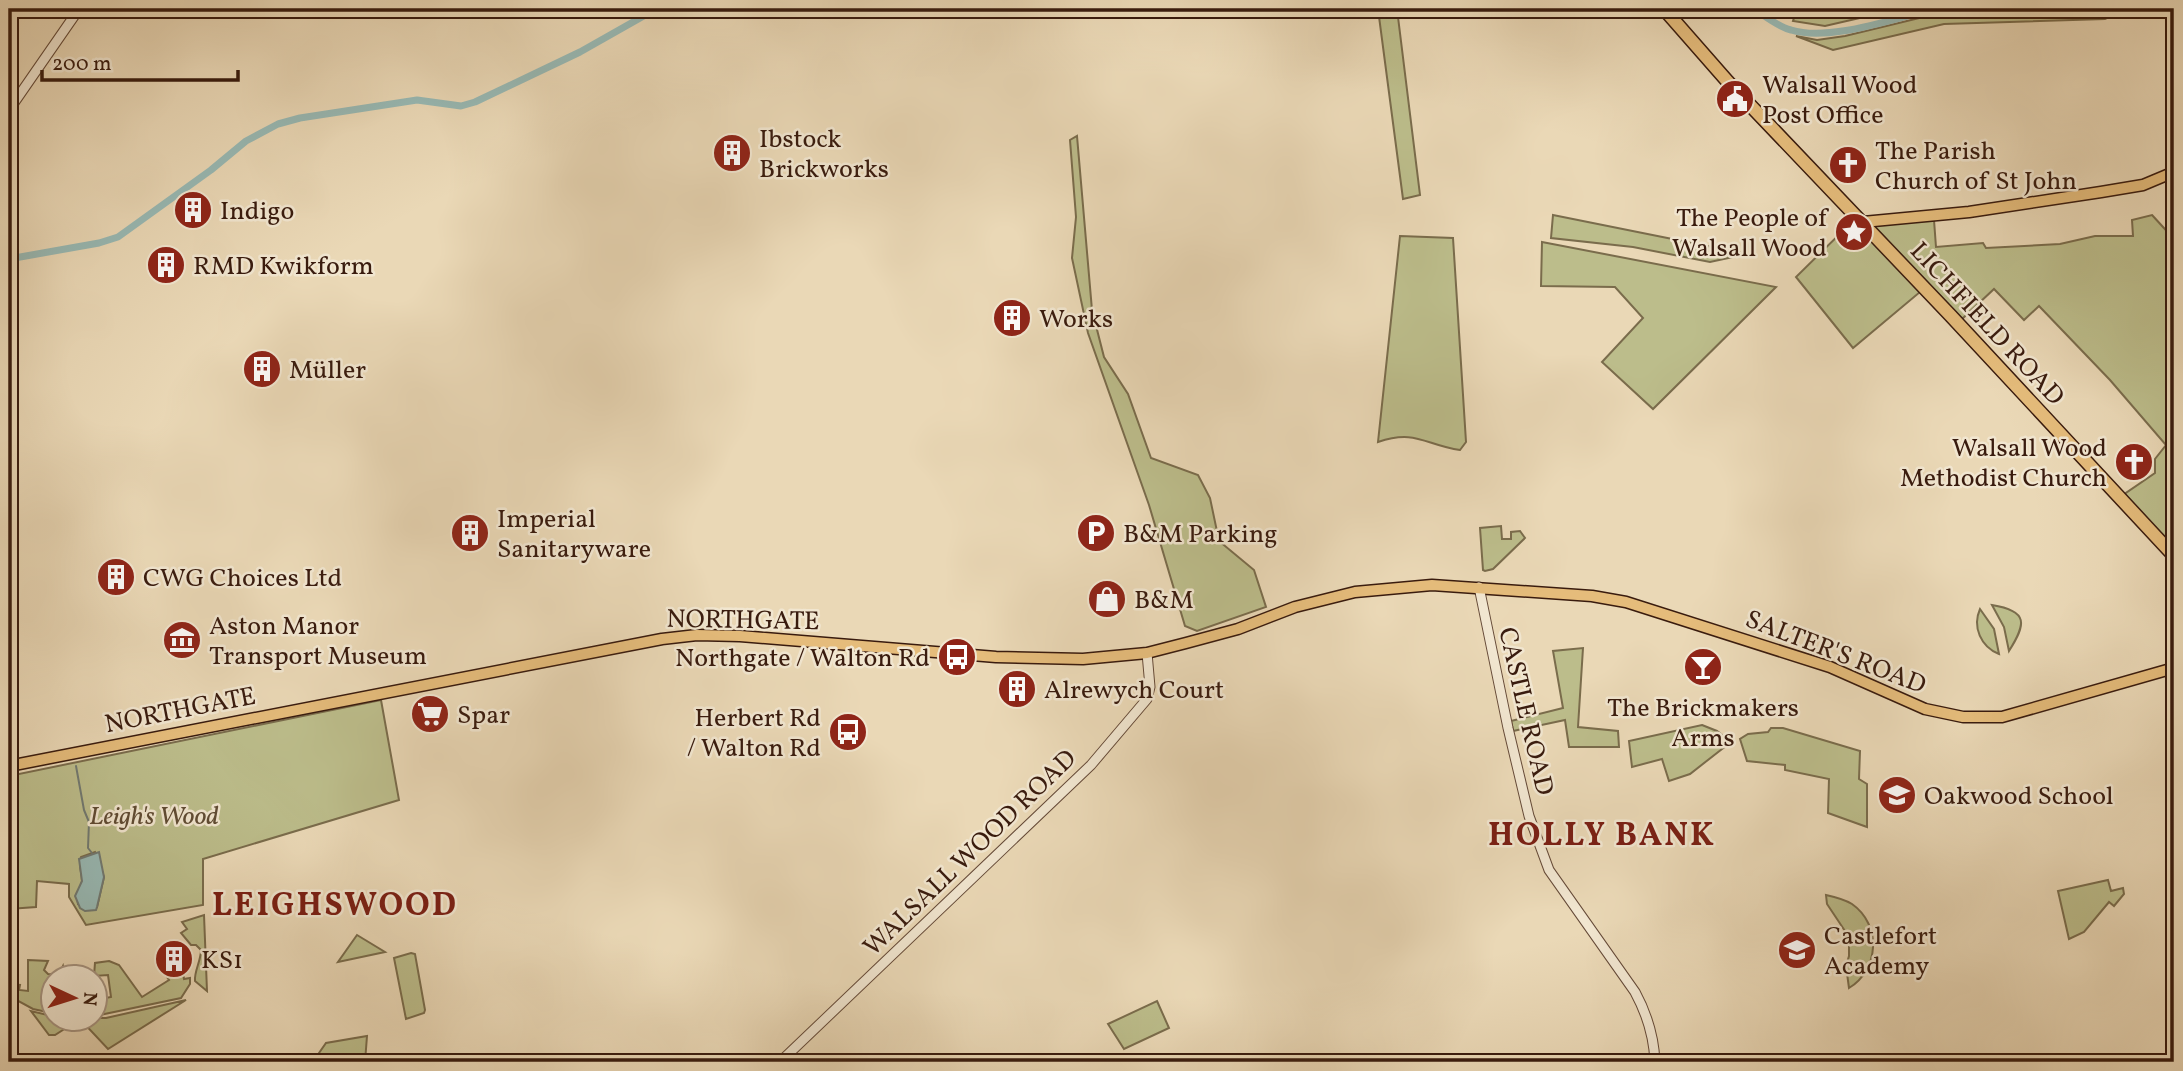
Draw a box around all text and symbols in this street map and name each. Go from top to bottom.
scale bar [42,38,238,82]
text: 200 m [52,50,112,79]
place label: Walsall Wood Post Office [1762,68,1917,134]
public building icon: Walsall Wood Post Office [1714,78,1756,120]
place label: Ibstock Brickworks [759,122,889,188]
building icon: Ibstock Brickworks [711,132,753,174]
place label: The Parish Church of St John [1875,134,2077,200]
church icon: The Parish Church of St John [1827,144,1869,186]
building icon: Indigo [172,189,214,231]
place label: Indigo [220,194,294,230]
place label: The People of Walsall Wood [1672,201,1829,267]
place icon: The People of Walsall Wood [1833,211,1875,253]
street label: LICHFIELD ROAD [1901,235,2072,414]
building icon: RMD Kwikform [145,244,187,286]
place label: RMD Kwikform [193,249,374,285]
building icon: Works [991,297,1033,339]
place label: Works [1039,302,1113,338]
building icon: Müller [241,348,283,390]
place label: Müller [289,353,366,389]
place label: Walsall Wood Methodist Church [1900,431,2107,497]
church icon: Walsall Wood Methodist Church [2113,441,2155,483]
place label: Imperial Sanitaryware [497,502,651,568]
building icon: Imperial Sanitaryware [449,512,491,554]
parking icon: B&M Parking [1075,512,1117,554]
place label: B&M Parking [1123,517,1278,553]
building icon: CWG Choices Ltd [95,556,137,598]
place label: CWG Choices Ltd [143,561,342,597]
shop icon: B&M [1086,578,1128,620]
place label: B&M [1134,583,1194,619]
street label: NORTHGATE [666,602,820,640]
street label: SALTER'S ROAD [1740,602,1931,704]
place label: Aston Manor Transport Museum [209,609,427,675]
museum icon: Aston Manor Transport Museum [161,619,203,661]
street label: CASTLE ROAD [1488,624,1562,799]
bus stop icon: Northgate / Walton Rd [936,636,978,678]
place label: Northgate / Walton Rd [675,641,930,677]
bar icon: The Brickmakers Arms [1682,646,1724,688]
building icon: Alrewych Court [996,668,1038,710]
place label: Alrewych Court [1044,673,1224,709]
street label: NORTHGATE [102,679,259,743]
place label: The Brickmakers Arms [1607,691,1799,757]
supermarket icon: Spar [409,693,451,735]
place label: Spar [457,698,510,734]
place label: Herbert Rd / Walton Rd [687,701,821,767]
bus stop icon: Herbert Rd / Walton Rd [827,711,869,753]
street label: WALSALL WOOD ROAD [856,742,1085,965]
school or university icon: Oakwood School [1876,774,1918,816]
place label: Oakwood School [1924,779,2114,815]
park label: Leigh's Wood [89,799,219,835]
district label: HOLLY BANK [1488,814,1716,860]
district label: LEIGHSWOOD [212,884,458,930]
place label: Castlefort Academy [1824,919,1937,985]
school or university icon: Castlefort Academy [1776,929,1818,971]
building icon: KS1 [153,938,195,980]
place label: KS1 [201,943,243,979]
north arrow [38,962,108,1032]
text: N [75,991,102,1007]

